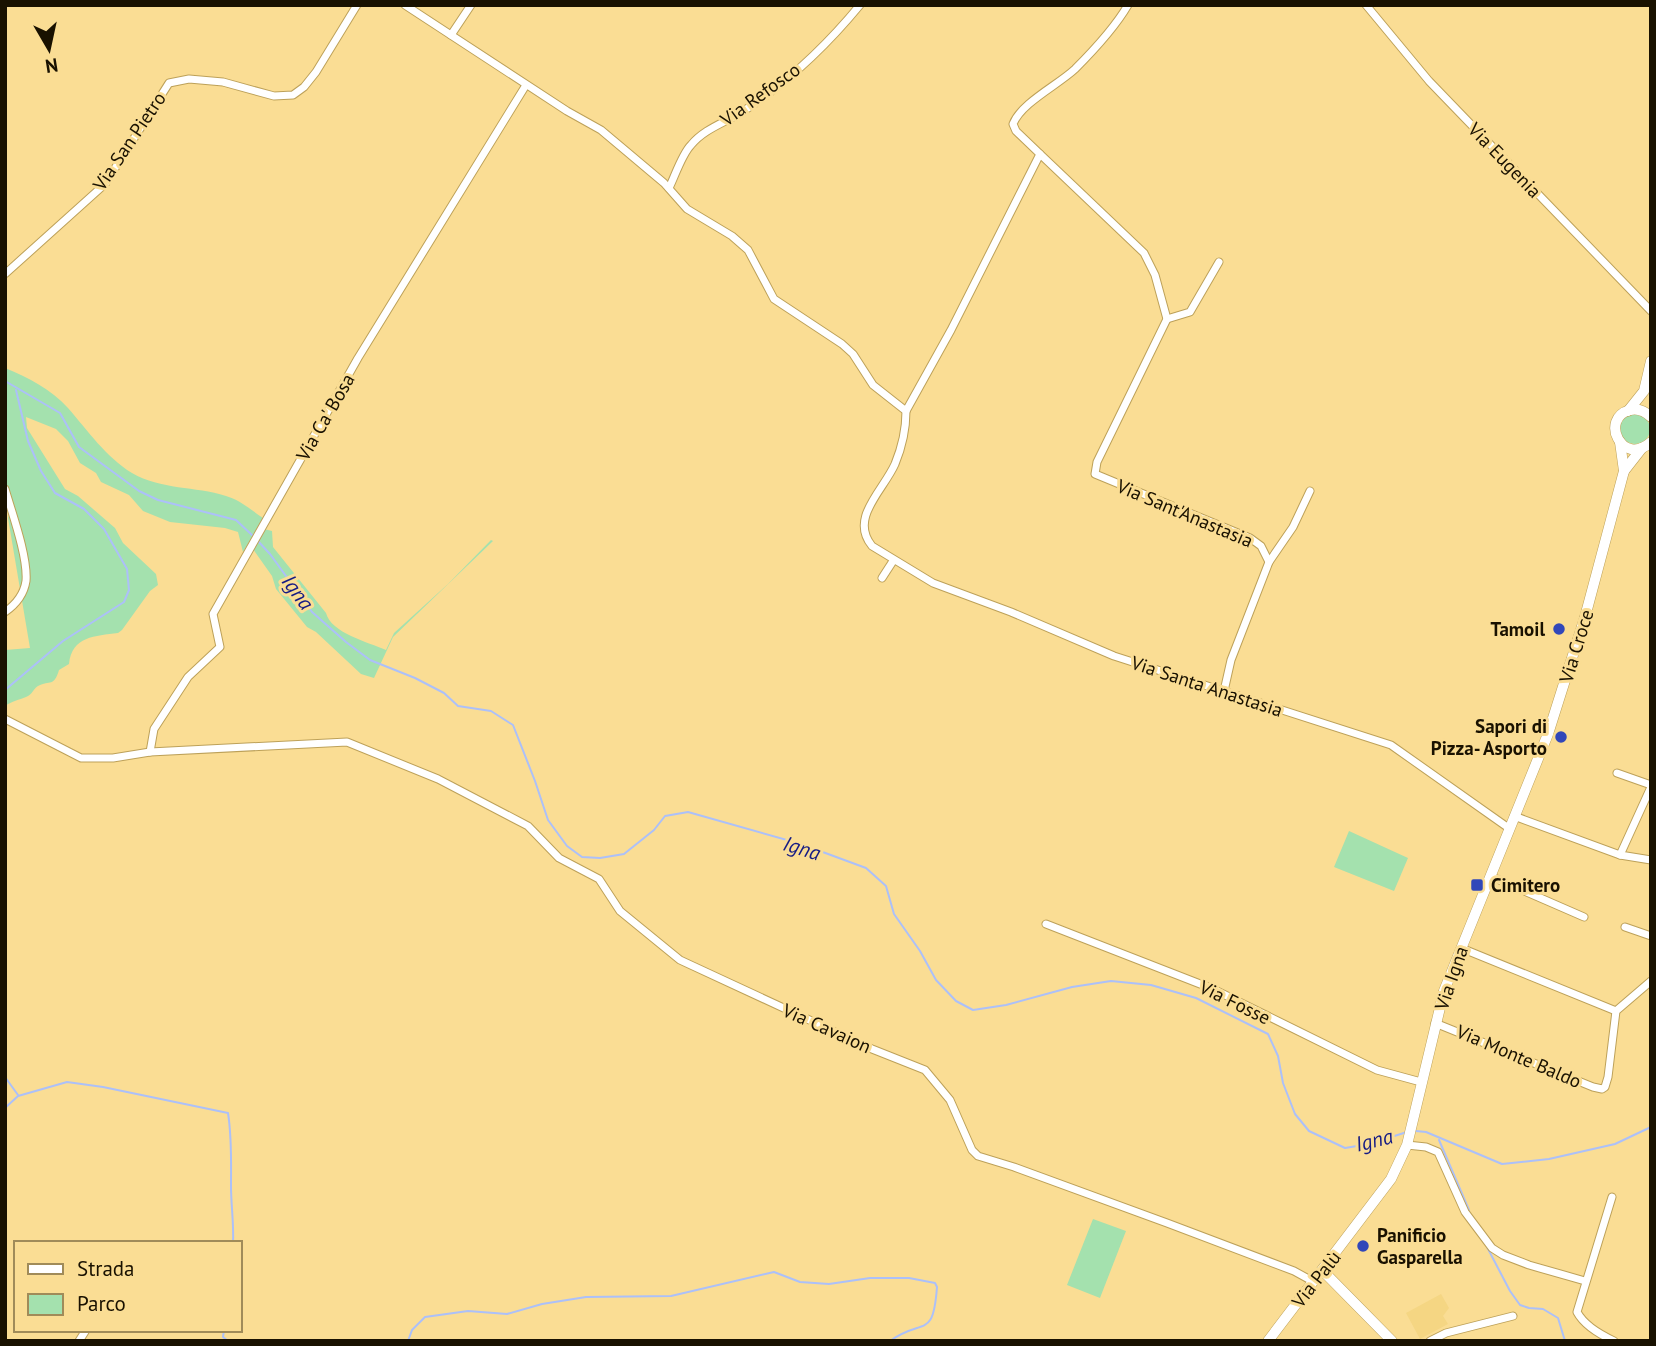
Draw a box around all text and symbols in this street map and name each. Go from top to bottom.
north arrow [14,14,84,84]
text: N [44,53,60,79]
street label: Via Refosco [715,57,805,132]
street label: Via San Pietro [87,87,171,196]
street label: Via Eugenia [1462,117,1547,203]
street label: Via Ca' Bosa [290,369,360,466]
street label: Via Sant'Anastasia [1112,473,1257,553]
water label: Igna [276,569,320,616]
street label: Via Croce [1553,606,1598,686]
place label: Tamoil [1491,617,1545,641]
marker: Tamoil [1551,621,1567,637]
street label: Via Santa Anastasia [1127,650,1286,722]
place label: Sapori di Pizza- Asporto [1431,714,1547,760]
marker: Sapori di Pizza- Asporto [1553,729,1569,745]
water label: Igna [780,830,825,867]
place label: Cimitero [1491,873,1560,897]
marker: Cimitero [1469,877,1485,893]
street label: Via Igna [1429,943,1473,1014]
street label: Via Fosse [1195,974,1274,1029]
street label: Via Cavaion [778,997,875,1058]
street label: Via Monte Baldo [1452,1018,1585,1093]
water label: Igna [1352,1122,1396,1158]
place label: Panificio Gasparella [1377,1223,1463,1269]
marker: Panificio Gasparella [1355,1238,1371,1254]
legend [14,1241,242,1332]
street label: Via Palù [1286,1246,1346,1313]
text: Strada [77,1255,135,1282]
text: Parco [77,1290,126,1317]

